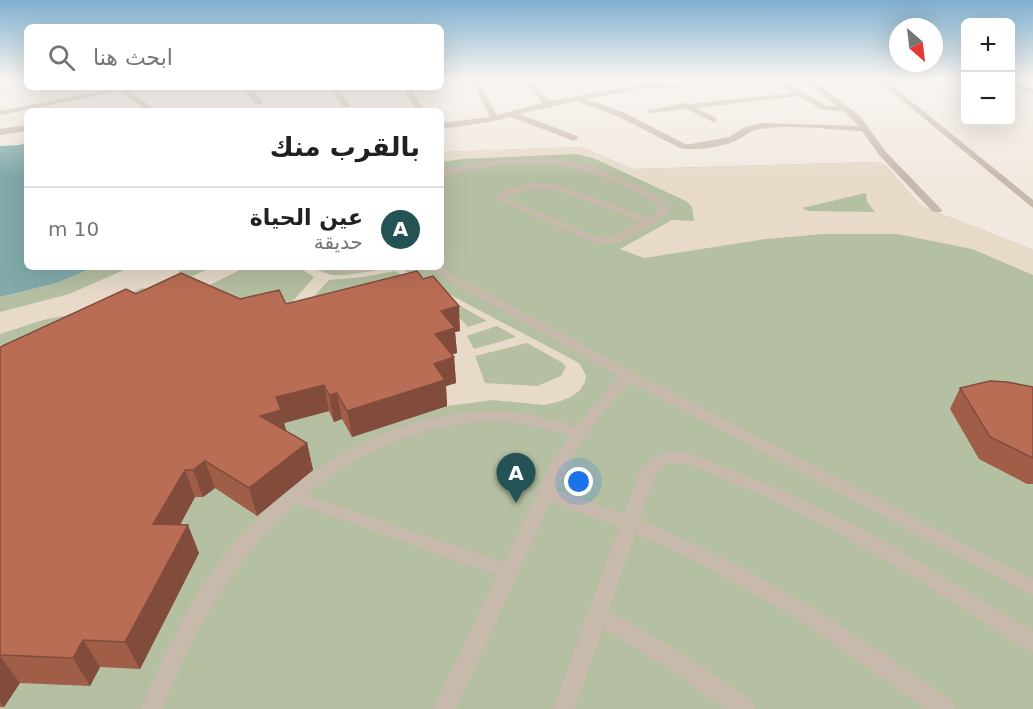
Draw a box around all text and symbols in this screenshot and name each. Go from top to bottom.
north arrow [889,18,943,72]
map controls [961,18,1015,126]
button: + [961,18,1015,72]
search box [24,24,444,90]
icon: search [45,41,78,74]
text: ابحث هنا [93,45,173,70]
button: − [961,72,1015,126]
text: بالقرب منك [270,132,420,162]
text: عين الحياة [250,205,363,230]
text: 10 m [48,217,99,241]
text: A [393,217,408,241]
text: حديقة [314,230,363,254]
pin: A [496,454,536,503]
your location [564,467,593,496]

